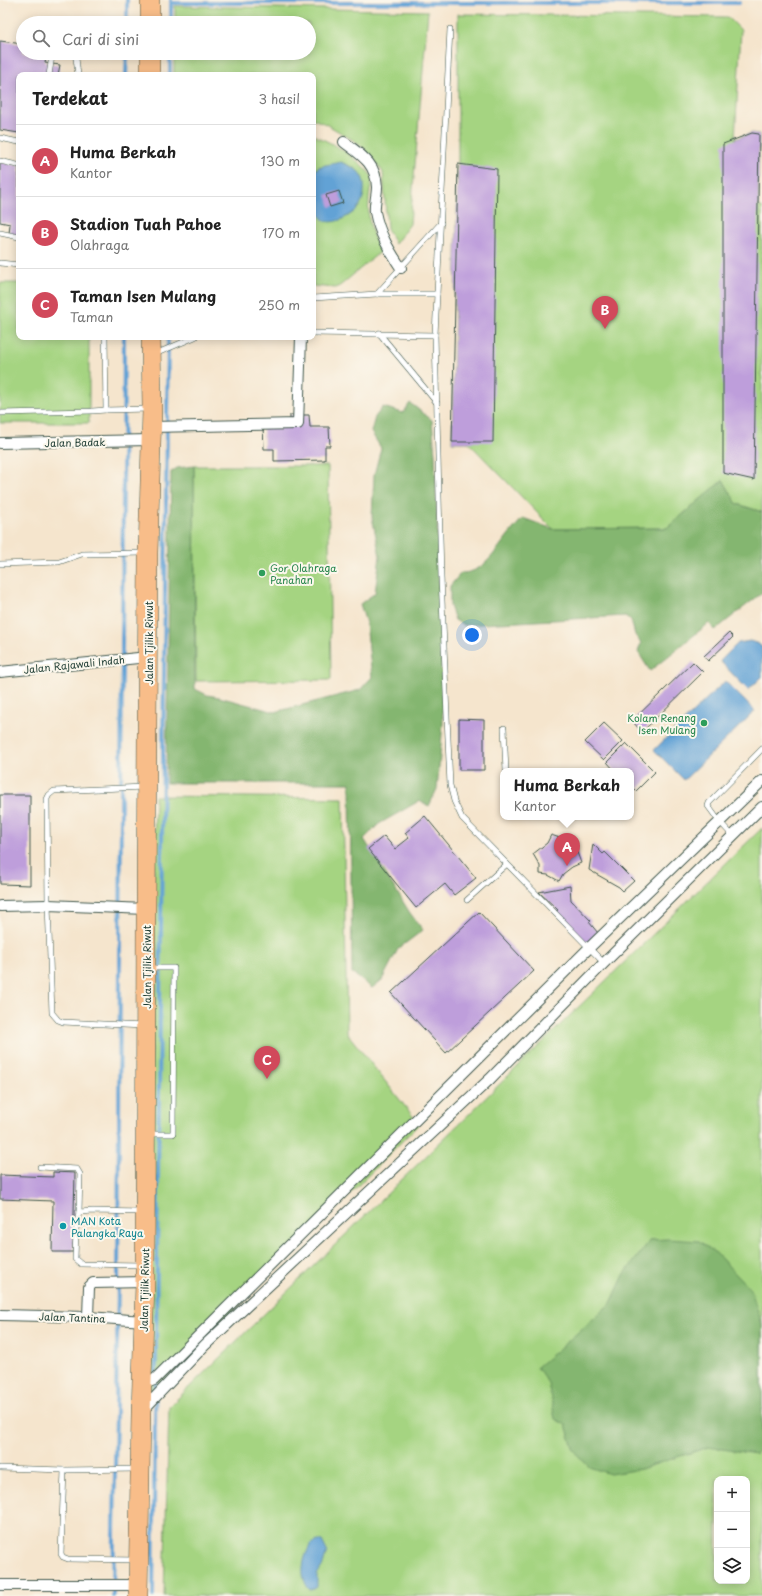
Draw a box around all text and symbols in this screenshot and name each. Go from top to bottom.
search box [16,16,316,60]
icon: search [30,27,52,49]
text: Cari di sini [62,27,139,50]
text: Terdekat [32,85,108,111]
text: 3 hasil [259,89,300,108]
text: Huma Berkah [70,140,176,163]
text: A [40,151,50,170]
text: 130 m [261,151,300,170]
text: Kantor [70,163,112,182]
text: Stadion Tuah Pahoe [70,212,221,235]
text: B [41,223,49,242]
text: 170 m [262,223,300,242]
text: Olahraga [70,235,129,254]
text: Taman Isen Mulang [70,284,216,307]
text: C [40,295,50,314]
text: 250 m [258,295,300,314]
pin: B [592,296,618,329]
text: Taman [70,307,113,326]
street label: Jalan Badak [44,434,106,450]
place label: Gor Olahraga Panahan [270,560,337,587]
marker: Gor Olahraga Panahan [257,568,267,578]
street label: Jalan Tjilik Riwut [141,601,156,685]
your location [462,625,482,645]
street label: Jalan Rajawali Indah [23,651,126,677]
place label: Kolam Renang Isen Mulang [627,710,696,737]
marker: Kolam Renang Isen Mulang [699,718,709,728]
popup [500,768,634,820]
text: Huma Berkah [514,773,620,796]
text: Kantor [514,796,556,815]
pin: A [554,833,580,866]
street label: Jalan Tjilik Riwut [139,925,154,1009]
pin: C [254,1046,280,1079]
place label: MAN Kota Palangka Raya [71,1213,144,1240]
marker: MAN Kota Palangka Raya [58,1221,68,1231]
street label: Jalan Tjilik Riwut [136,1248,152,1332]
street label: Jalan Tantina [38,1308,106,1326]
map controls [714,1476,750,1584]
button: + [714,1476,750,1512]
button: − [714,1512,750,1548]
button: layers [714,1548,750,1584]

